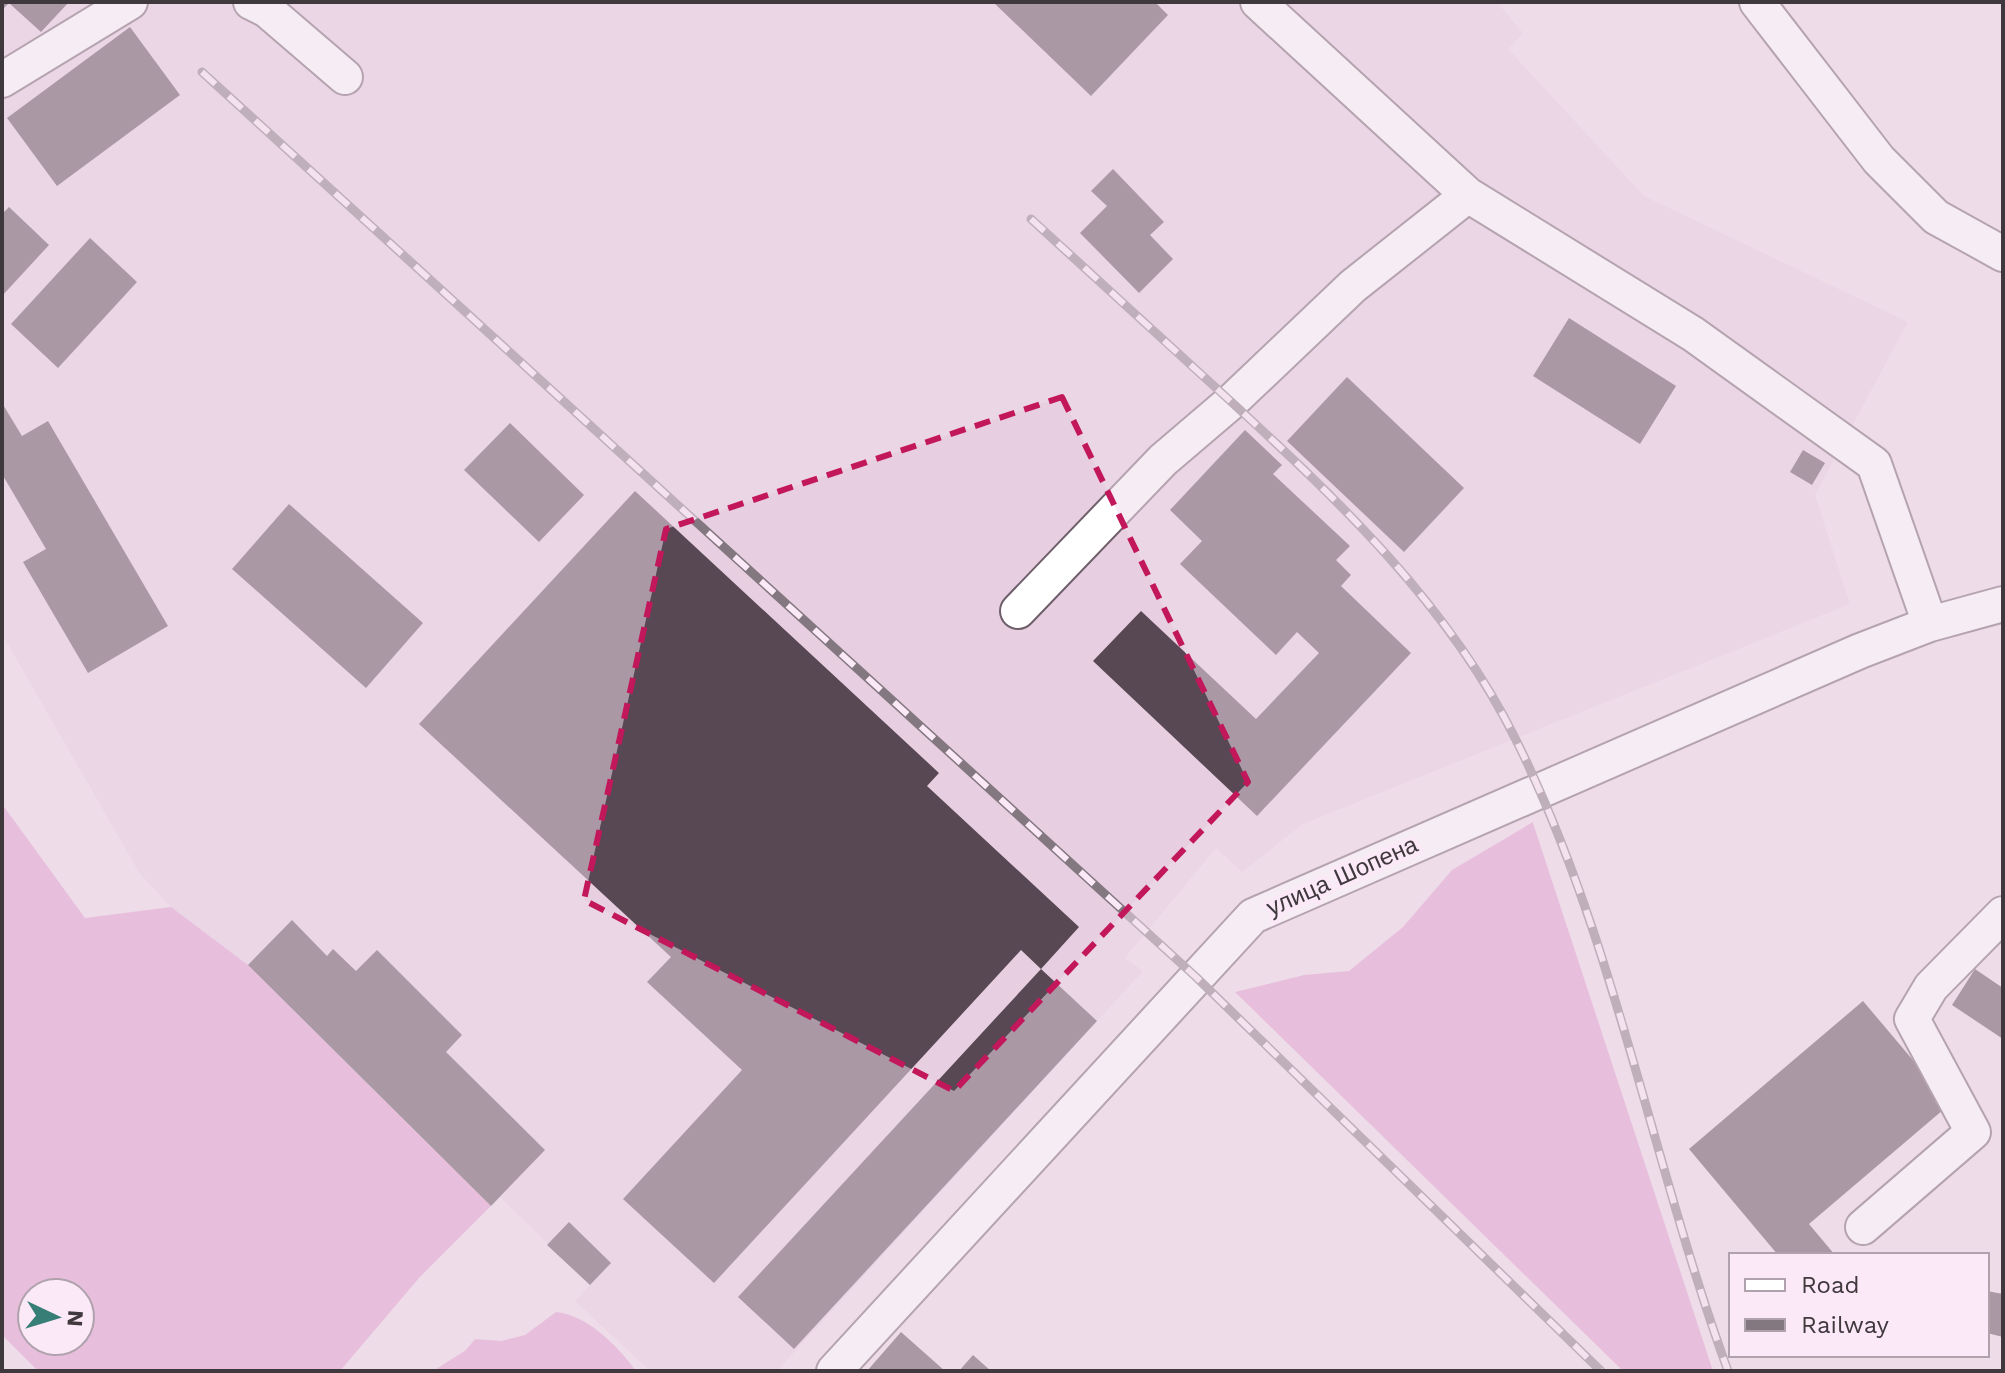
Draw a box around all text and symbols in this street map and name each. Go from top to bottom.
street label: улица Шопена [1262,830,1422,922]
legend [1729,1253,1989,1357]
text: Road [1801,1271,1860,1299]
north arrow [16,1277,96,1357]
text: N [62,1309,88,1327]
text: Railway [1801,1311,1890,1339]

